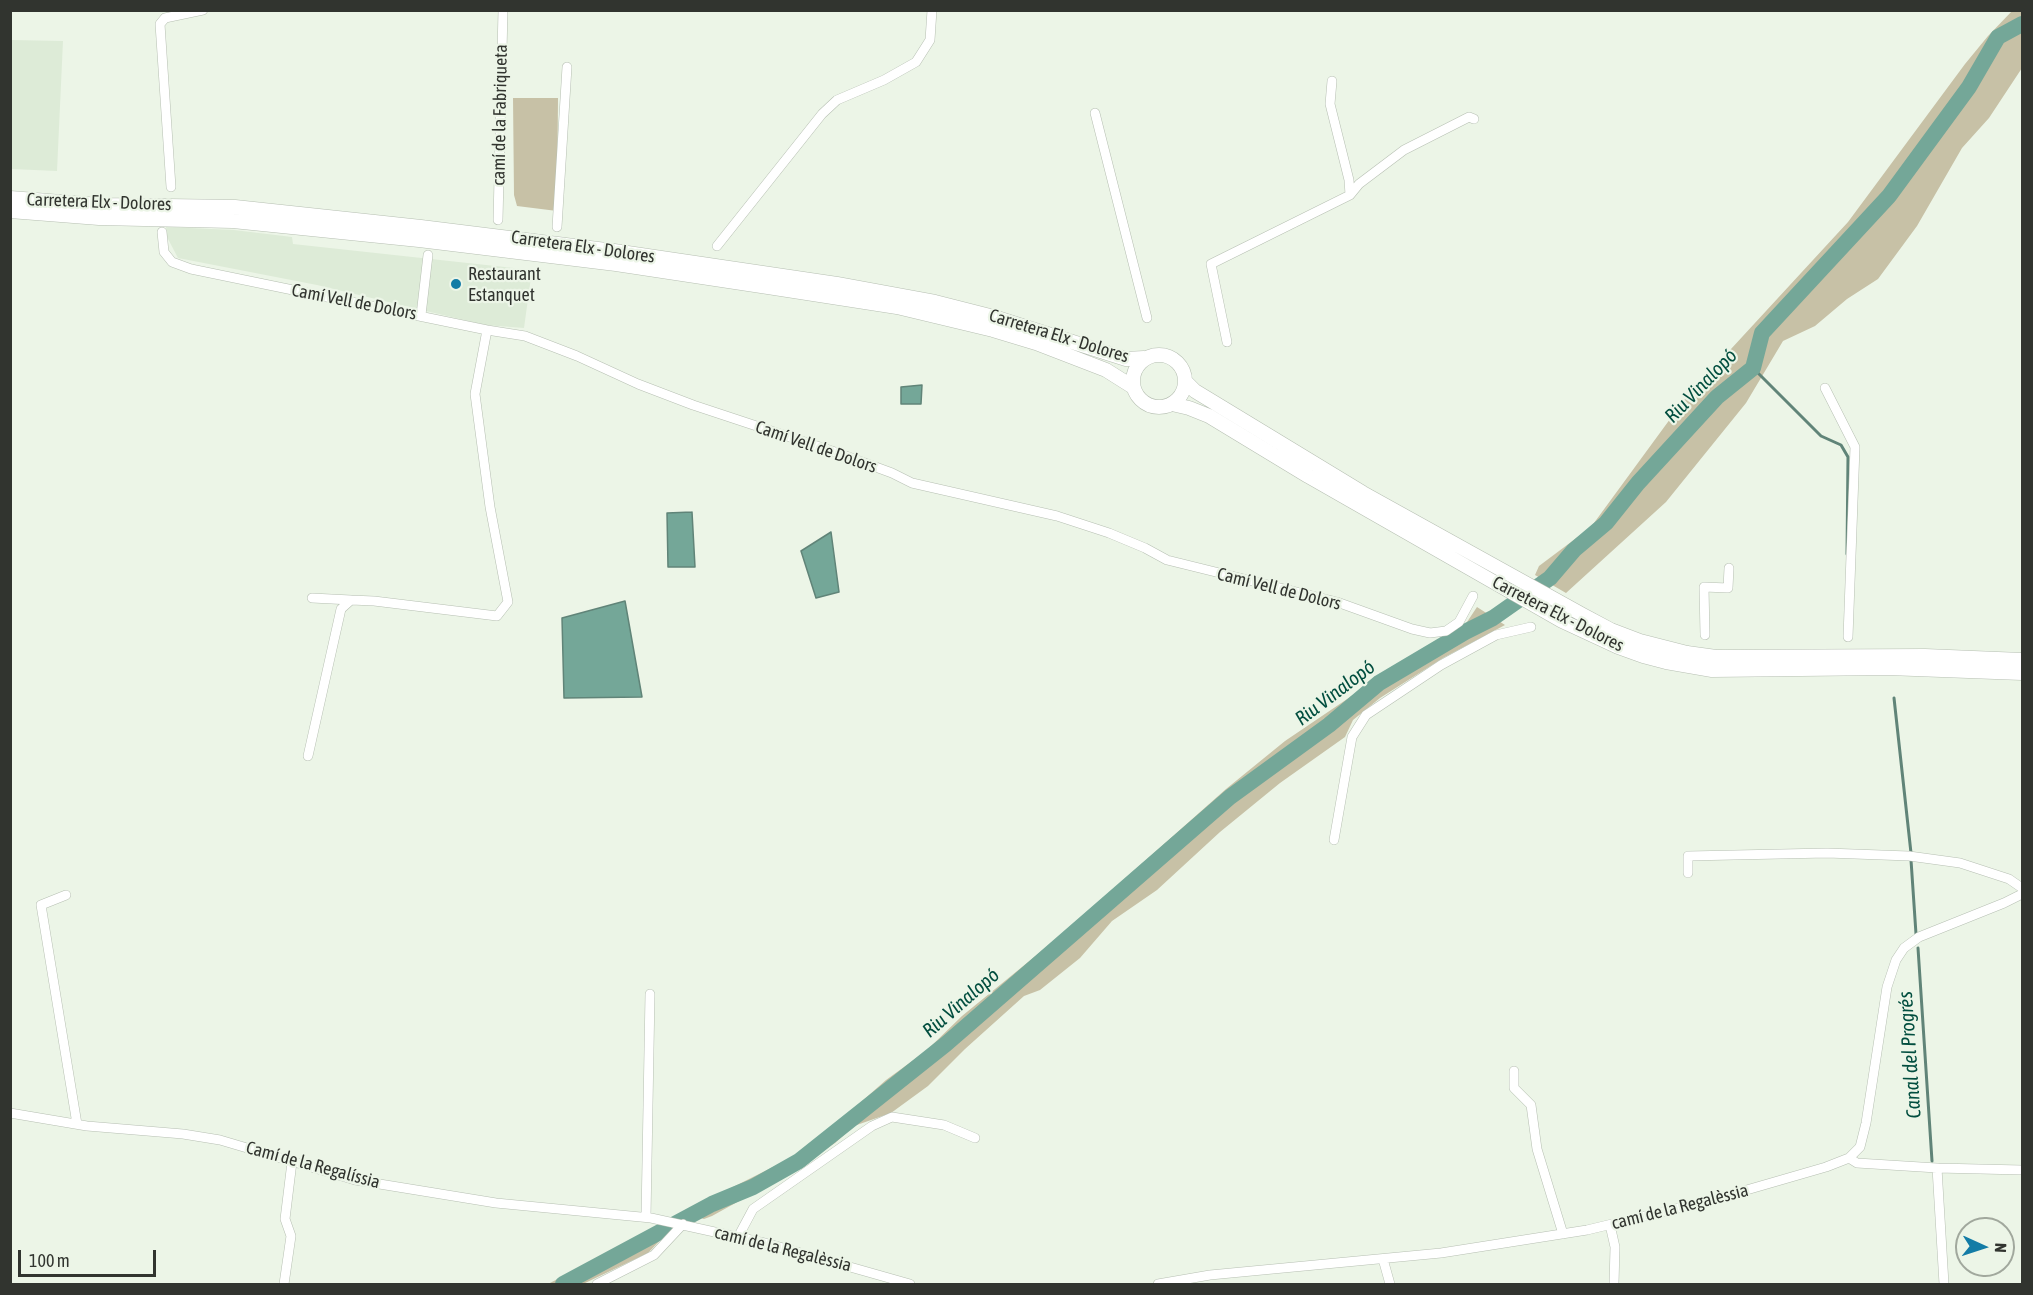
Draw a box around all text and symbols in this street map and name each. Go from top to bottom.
street label: camí de la Fabriqueta [488,44,512,186]
street label: Carretera Elx - Dolores [26,189,172,215]
street label: Carretera Elx - Dolores [510,226,656,268]
place label: Restaurant Estanquet [468,263,541,306]
marker: Restaurant Estanquet [449,277,463,291]
street label: Camí Vell de Dolors [290,279,418,325]
street label: Carretera Elx - Dolores [987,305,1131,367]
water label: Riu Vinalopó [1660,344,1742,428]
street label: Camí Vell de Dolors [752,416,880,478]
street label: Camí Vell de Dolors [1215,563,1343,615]
street label: Carretera Elx - Dolores [1489,572,1627,656]
water label: Riu Vinalopó [1290,655,1380,731]
water label: Riu Vinalopó [918,963,1004,1043]
water label: Canal del Progrés [1894,991,1926,1119]
street label: Camí de la Regalíssia [244,1137,382,1193]
street label: camí de la Regalèssia [1609,1180,1751,1234]
north arrow [1955,1217,2015,1277]
street label: camí de la Regalèssia [712,1222,854,1276]
scale bar [21,1238,159,1276]
text: N [1992,1243,2010,1253]
text: 100 m [29,1250,70,1271]

